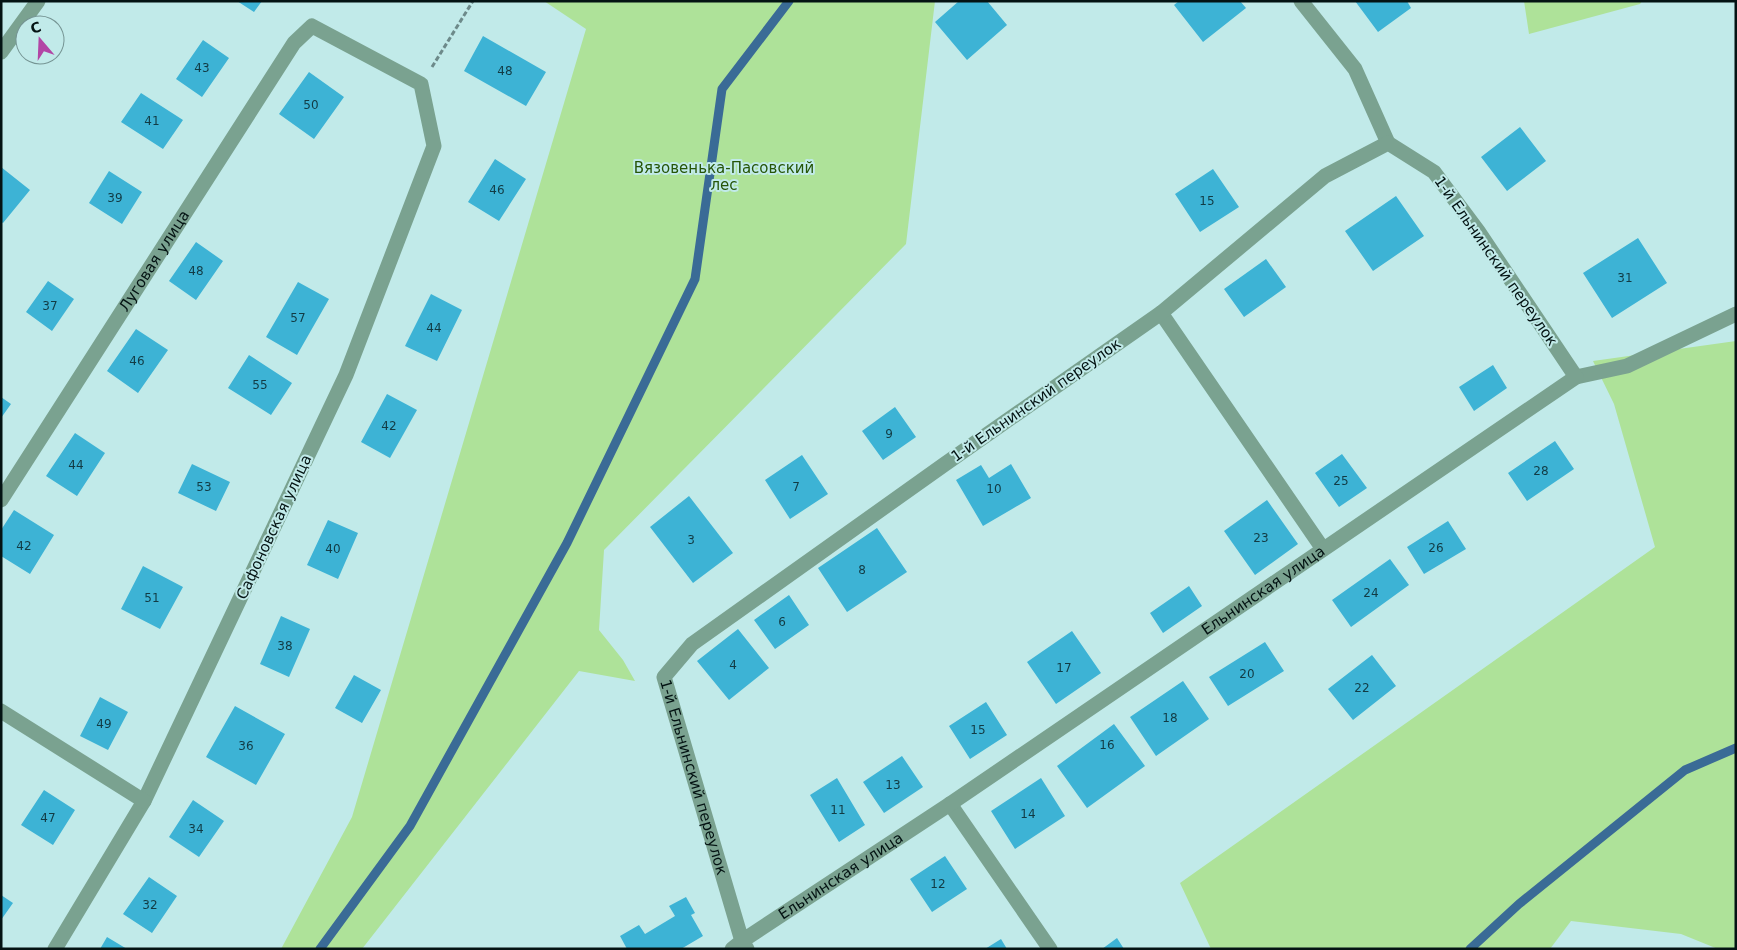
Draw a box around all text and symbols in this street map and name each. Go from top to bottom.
north arrow [15,15,65,65]
text: С [28,18,43,37]
house number: 43 [194,61,210,75]
house number: 48 [497,64,513,78]
house number: 50 [303,98,319,112]
house number: 41 [144,114,160,128]
park label: Вязовенька-Пасовский лес [634,159,814,194]
street label: 1-й Ельнинский переулок [1430,173,1562,349]
house number: 46 [489,183,505,197]
house number: 39 [107,191,123,205]
house number: 15 [1199,194,1215,208]
street label: Луговая улица [115,207,193,315]
house number: 48 [188,264,204,278]
house number: 31 [1617,271,1633,285]
house number: 37 [42,299,58,313]
house number: 57 [290,311,306,325]
house number: 44 [426,321,442,335]
street label: 1-й Ельнинский переулок [948,334,1124,466]
house number: 46 [129,354,145,368]
house number: 55 [252,378,268,392]
house number: 42 [381,419,397,433]
house number: 9 [885,427,893,441]
street label: Сафоновская улица [233,452,315,602]
house number: 44 [68,458,84,472]
house number: 28 [1533,464,1549,478]
house number: 25 [1333,474,1349,488]
house number: 53 [196,480,212,494]
house number: 7 [792,480,800,494]
house number: 10 [986,482,1002,496]
house number: 23 [1253,531,1269,545]
house number: 3 [687,533,695,547]
house number: 42 [16,539,32,553]
house number: 26 [1428,541,1444,555]
house number: 40 [325,542,341,556]
street label: Ельнинская улица [1198,542,1328,639]
house number: 8 [858,563,866,577]
house number: 24 [1363,586,1379,600]
house number: 51 [144,591,160,605]
house number: 6 [778,615,786,629]
house number: 38 [277,639,293,653]
house number: 4 [729,658,737,672]
house number: 17 [1056,661,1072,675]
house number: 20 [1239,667,1255,681]
street label: 1-й Ельнинский переулок [656,677,731,877]
house number: 22 [1354,681,1370,695]
house number: 18 [1162,711,1178,725]
house number: 49 [96,717,112,731]
house number: 15 [970,723,986,737]
house number: 16 [1099,738,1115,752]
house number: 36 [238,739,254,753]
house number: 13 [885,778,901,792]
house number: 11 [830,803,846,817]
house number: 14 [1020,807,1036,821]
house number: 47 [40,811,56,825]
house number: 34 [188,822,204,836]
street label: Ельнинская улица [775,829,906,923]
house number: 12 [930,877,946,891]
house number: 32 [142,898,158,912]

